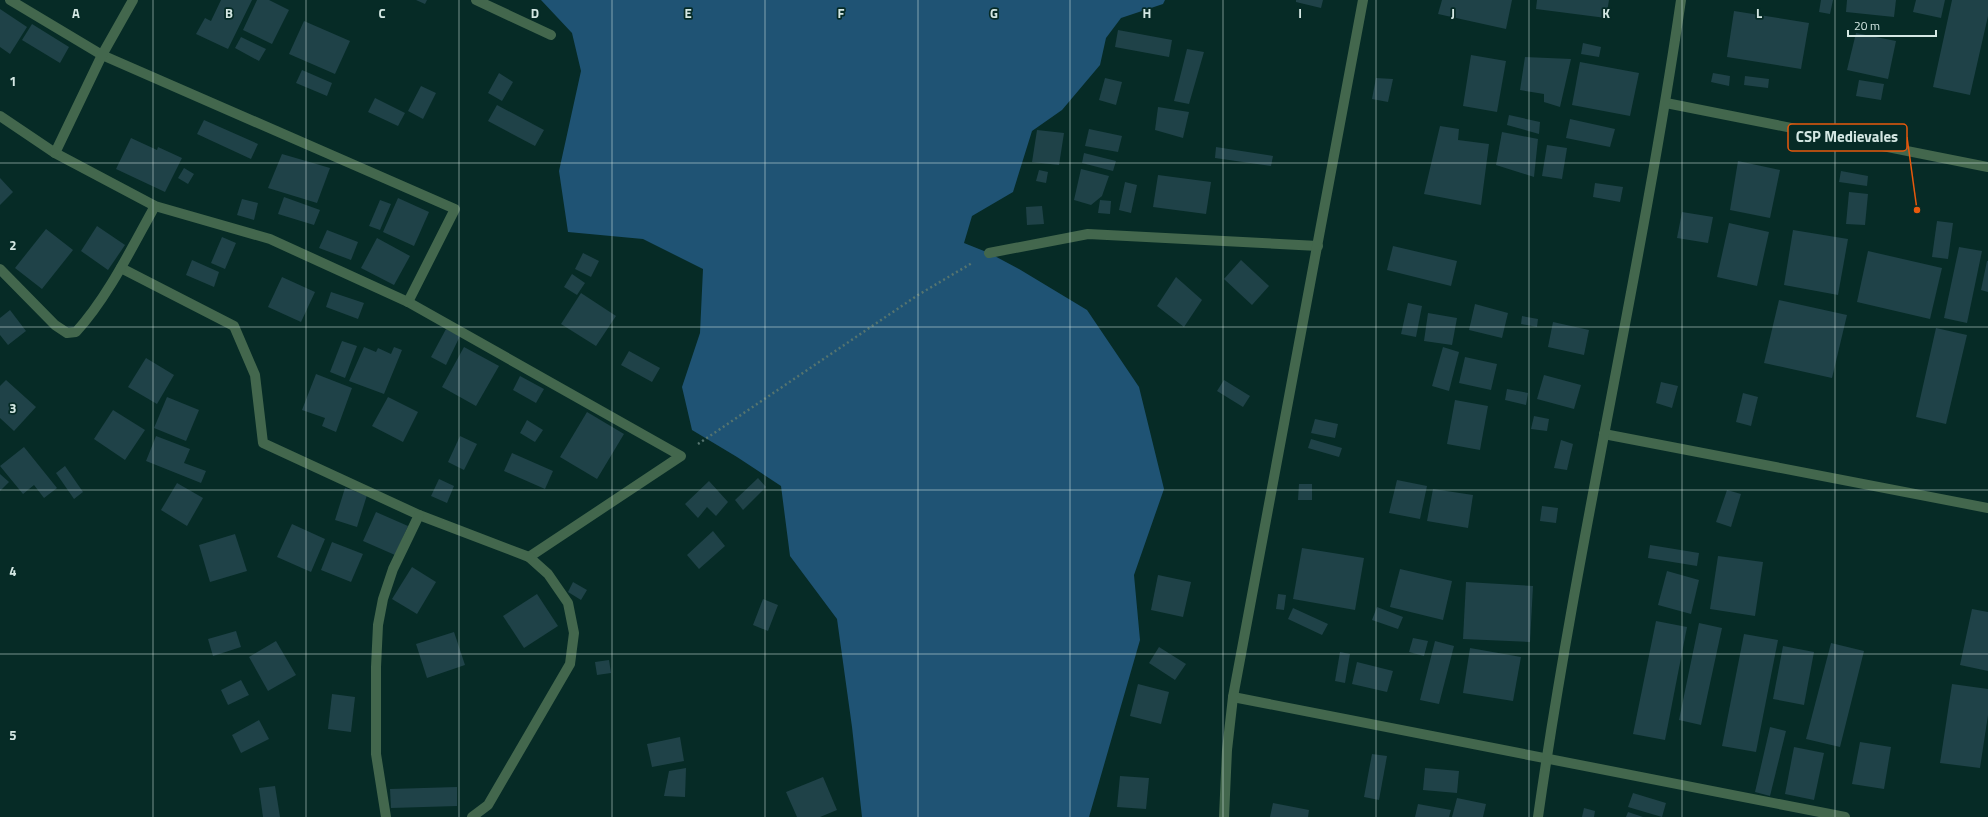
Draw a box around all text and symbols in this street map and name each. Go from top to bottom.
text: A [72,3,80,23]
text: B [225,3,233,23]
text: C [378,3,386,23]
text: D [531,3,539,23]
text: E [684,3,692,23]
text: F [838,3,845,23]
text: G [990,3,998,23]
text: H [1143,3,1151,23]
text: I [1298,3,1302,23]
text: J [1451,3,1455,23]
text: K [1602,3,1610,23]
text: L [1756,3,1762,23]
scale bar [1848,12,1936,38]
text: 20 m [1854,16,1880,35]
text: 1 [9,71,17,91]
callout: CSP Medievales [1788,124,1907,151]
text: CSP Medievales [1796,125,1898,148]
text: 2 [9,235,17,255]
text: 3 [9,398,17,418]
text: 4 [9,561,17,581]
text: 5 [9,725,17,745]

